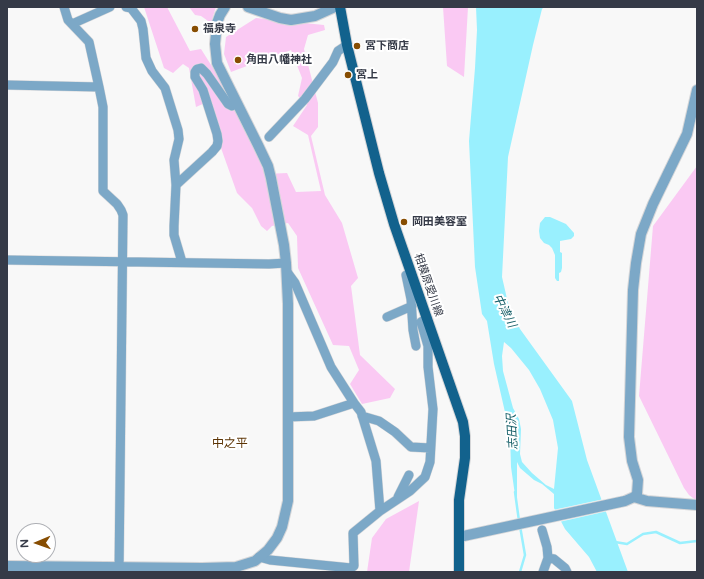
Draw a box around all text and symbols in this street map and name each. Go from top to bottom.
place label: 福泉寺 [203,22,236,36]
marker: 福泉寺 [190,24,200,34]
place label: 宮下商店 [365,39,409,53]
marker: 宮下商店 [352,41,362,51]
place label: 角田八幡神社 [246,53,312,67]
marker: 角田八幡神社 [233,55,243,65]
place label: 宮上 [356,68,378,82]
marker: 宮上 [343,70,353,80]
place label: 岡田美容室 [412,215,467,229]
marker: 岡田美容室 [399,217,409,227]
street label: 相模原愛川線 [411,252,445,318]
water label: 中津川 [489,292,519,330]
water label: 志田沢 [505,414,521,450]
district label: 中之平 [212,437,248,451]
north arrow [16,523,56,563]
text: N [18,539,31,548]

